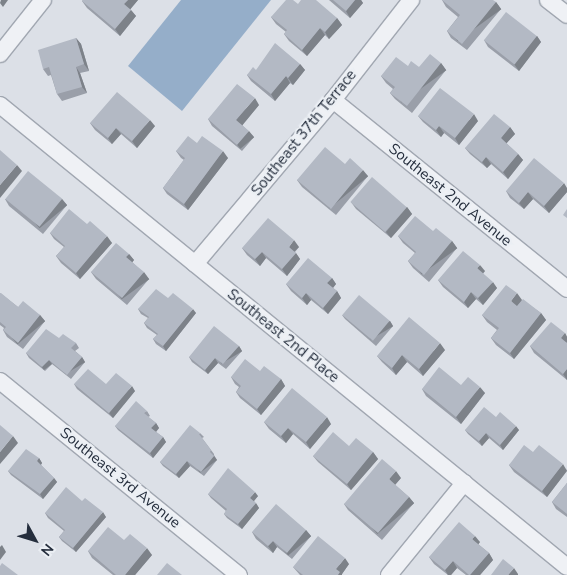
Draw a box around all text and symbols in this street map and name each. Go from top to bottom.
street label: Southeast 37th Terrace [248,66,360,200]
street label: Southeast 2nd Avenue [385,140,515,250]
street label: Southeast 2nd Place [223,285,343,387]
street label: Southeast 3rd Avenue [56,424,184,532]
north arrow [10,515,60,565]
text: N [36,540,58,560]

